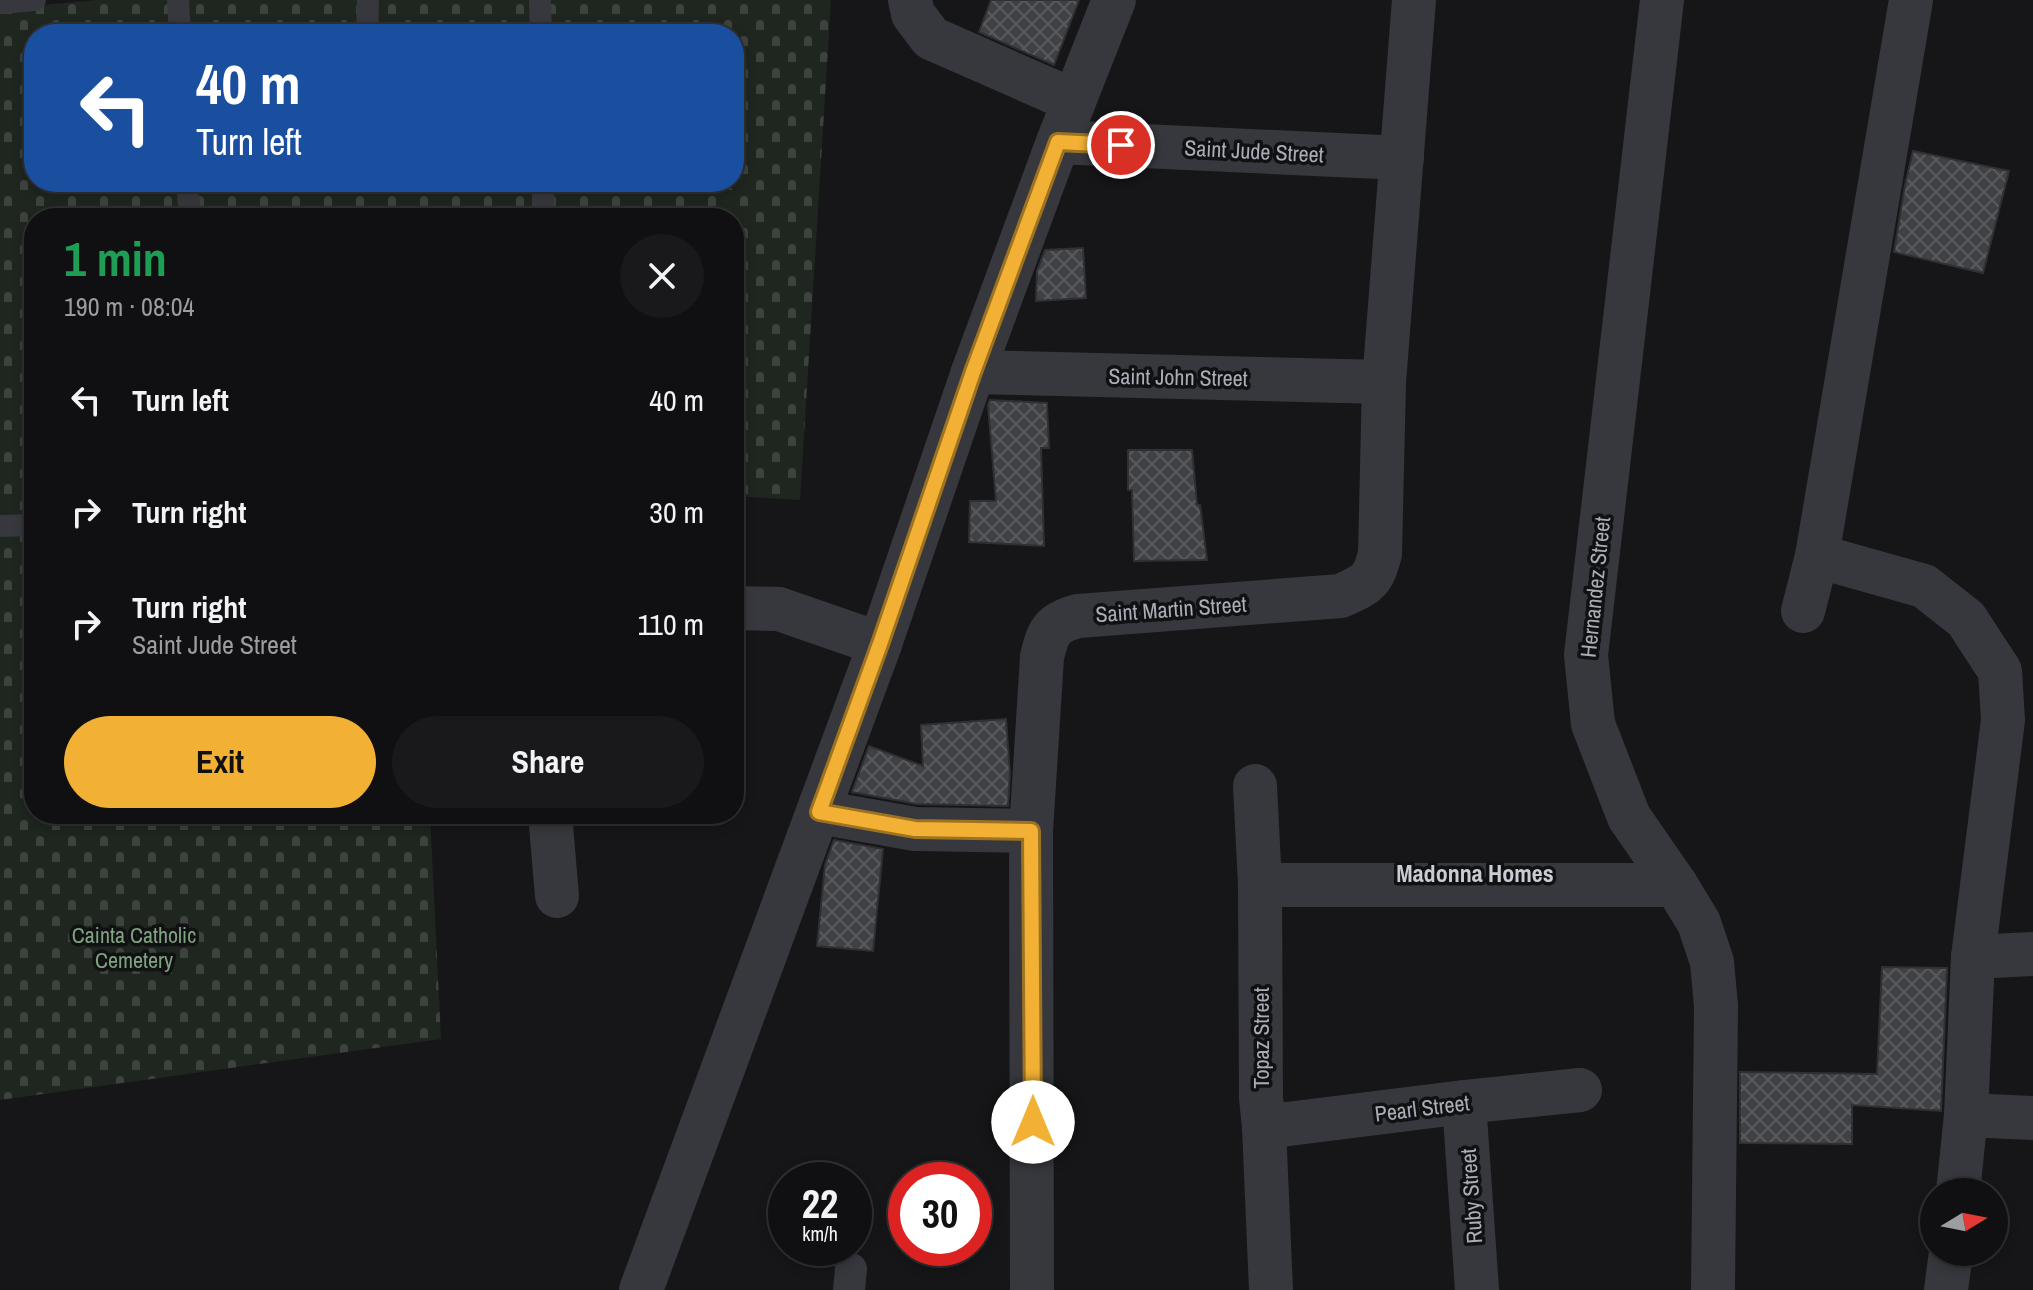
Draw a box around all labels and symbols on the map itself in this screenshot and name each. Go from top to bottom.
pin [1087,111,1155,179]
street label: Saint Jude Street [1184,132,1324,170]
street label: Saint John Street [1108,361,1248,393]
street label: Hernandez Street [1573,515,1617,659]
street label: Saint Martin Street [1094,589,1248,629]
district label: Madonna Homes [1396,857,1554,889]
park label: Cainta Catholic Cemetery [72,920,196,975]
street label: Topaz Street [1246,987,1276,1089]
position arrow [991,1080,1075,1164]
street label: Pearl Street [1373,1087,1471,1129]
street label: Ruby Street [1453,1147,1489,1245]
speed limit sign: 30 [888,1162,992,1266]
north arrow [1920,1178,2008,1266]

